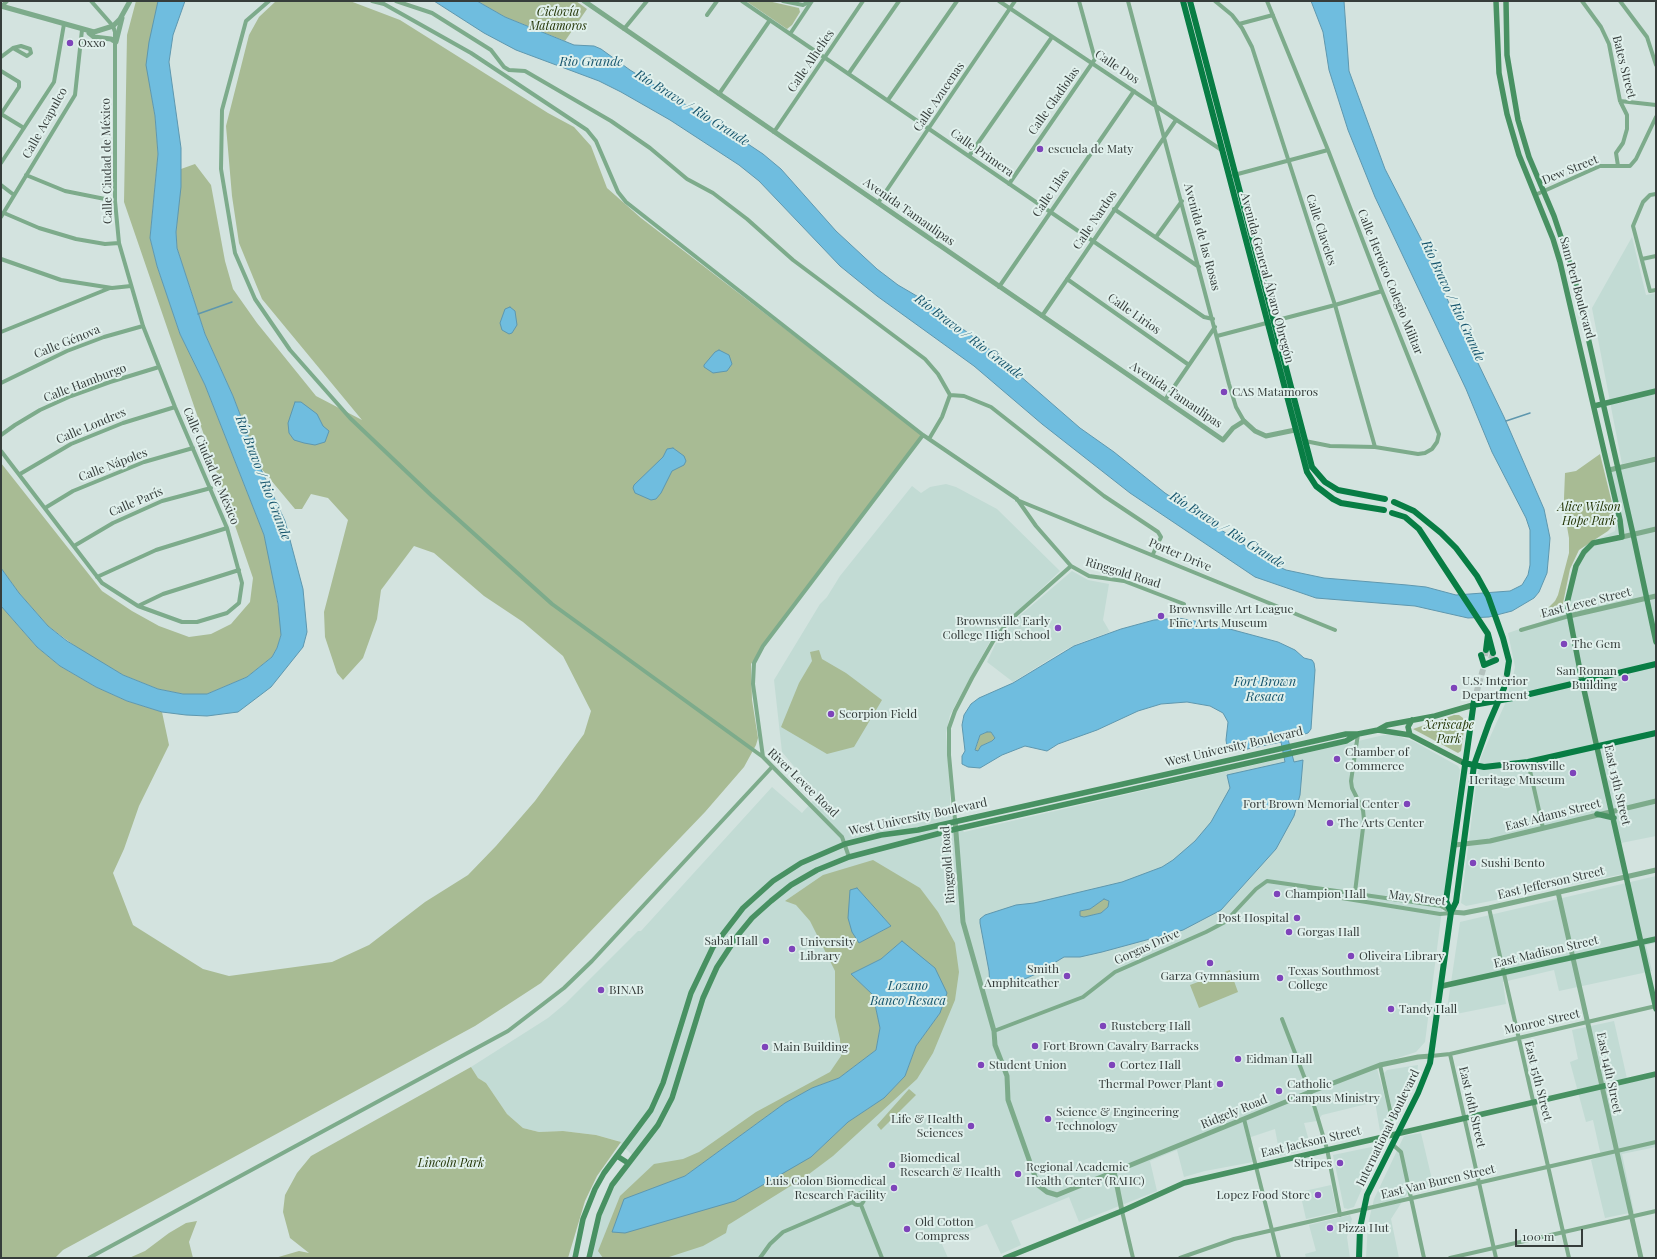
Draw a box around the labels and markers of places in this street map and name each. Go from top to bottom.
place label: Oxxo [78,36,106,50]
marker: Oxxo [65,38,75,48]
place label: escuela de Maty [1048,142,1133,156]
marker: escuela de Maty [1035,144,1045,154]
place label: CAS Matamoros [1232,385,1318,399]
marker: CAS Matamoros [1219,387,1229,397]
place label: Brownsville Art League Fine Arts Museum [1169,602,1294,630]
marker: Brownsville Art League Fine Arts Museum [1156,611,1166,621]
place label: Brownsville Early College High School [942,614,1050,642]
marker: Brownsville Early College High School [1053,623,1063,633]
place label: The Gem [1572,637,1621,651]
marker: The Gem [1559,639,1569,649]
place label: San Roman Building [1556,664,1617,692]
marker: San Roman Building [1620,673,1630,683]
place label: U.S. Interior Department [1462,674,1528,702]
marker: U.S. Interior Department [1449,683,1459,693]
place label: Scorpion Field [839,707,917,721]
marker: Scorpion Field [826,709,836,719]
place label: Chamber of Commerce [1345,745,1409,773]
marker: Chamber of Commerce [1332,754,1342,764]
place label: Brownsville Heritage Museum [1469,759,1565,787]
marker: Brownsville Heritage Museum [1568,768,1578,778]
place label: Fort Brown Memorial Center [1243,797,1399,811]
marker: Fort Brown Memorial Center [1402,799,1412,809]
place label: The Arts Center [1338,816,1424,830]
marker: The Arts Center [1325,818,1335,828]
place label: Sushi Bento [1481,856,1545,870]
marker: Sushi Bento [1468,858,1478,868]
place label: Champion Hall [1285,887,1366,901]
marker: Champion Hall [1272,889,1282,899]
place label: Post Hospital [1218,911,1289,925]
marker: Post Hospital [1292,913,1302,923]
place label: Gorgas Hall [1297,925,1360,939]
marker: Gorgas Hall [1284,927,1294,937]
place label: Sabal Hall [705,934,758,948]
place label: University Library [800,935,855,963]
marker: Sabal Hall [761,936,771,946]
marker: University Library [787,944,797,954]
place label: Oliveira Library [1359,949,1444,963]
marker: Oliveira Library [1346,951,1356,961]
marker: Garza Gymnasium [1205,958,1215,968]
place label: Smith Amphiteather [984,962,1059,990]
place label: Texas Southmost College [1288,964,1380,992]
place label: Garza Gymnasium [1160,969,1260,983]
marker: Smith Amphiteather [1062,971,1072,981]
marker: Texas Southmost College [1275,973,1285,983]
place label: BINAB [609,983,644,997]
marker: BINAB [596,985,606,995]
place label: Tandy Hall [1399,1002,1457,1016]
marker: Tandy Hall [1386,1004,1396,1014]
place label: Rusteberg Hall [1111,1019,1191,1033]
marker: Rusteberg Hall [1098,1021,1108,1031]
place label: Fort Brown Cavalry Barracks [1043,1039,1199,1053]
place label: Main Building [773,1040,848,1054]
marker: Fort Brown Cavalry Barracks [1030,1041,1040,1051]
marker: Main Building [760,1042,770,1052]
place label: Eidman Hall [1246,1052,1312,1066]
marker: Eidman Hall [1233,1054,1243,1064]
place label: Student Union [989,1058,1067,1072]
place label: Cortez Hall [1120,1058,1181,1072]
marker: Student Union [976,1060,986,1070]
marker: Cortez Hall [1107,1060,1117,1070]
place label: Thermal Power Plant [1098,1077,1212,1091]
place label: Catholic Campus Ministry [1287,1077,1380,1105]
marker: Thermal Power Plant [1215,1079,1225,1089]
marker: Catholic Campus Ministry [1274,1086,1284,1096]
place label: Science & Engineering Technology [1056,1105,1179,1133]
place label: Life & Health Sciences [891,1112,963,1140]
marker: Science & Engineering Technology [1043,1114,1053,1124]
marker: Life & Health Sciences [966,1121,976,1131]
place label: Biomedical Research & Health [900,1151,1001,1179]
place label: Stripes [1294,1156,1332,1170]
marker: Stripes [1335,1158,1345,1168]
marker: Biomedical Research & Health [887,1160,897,1170]
place label: Regional Academic Health Center (RAHC) [1026,1160,1145,1188]
marker: Regional Academic Health Center (RAHC) [1013,1169,1023,1179]
place label: Luis Colon Biomedical Research Facility [765,1174,886,1202]
marker: Luis Colon Biomedical Research Facility [889,1183,899,1193]
place label: Lopez Food Store [1216,1188,1310,1202]
marker: Lopez Food Store [1313,1190,1323,1200]
place label: Old Cotton Compress [915,1215,974,1243]
place label: Pizza Hut [1338,1221,1389,1235]
marker: Pizza Hut [1325,1223,1335,1233]
marker: Old Cotton Compress [902,1224,912,1234]

